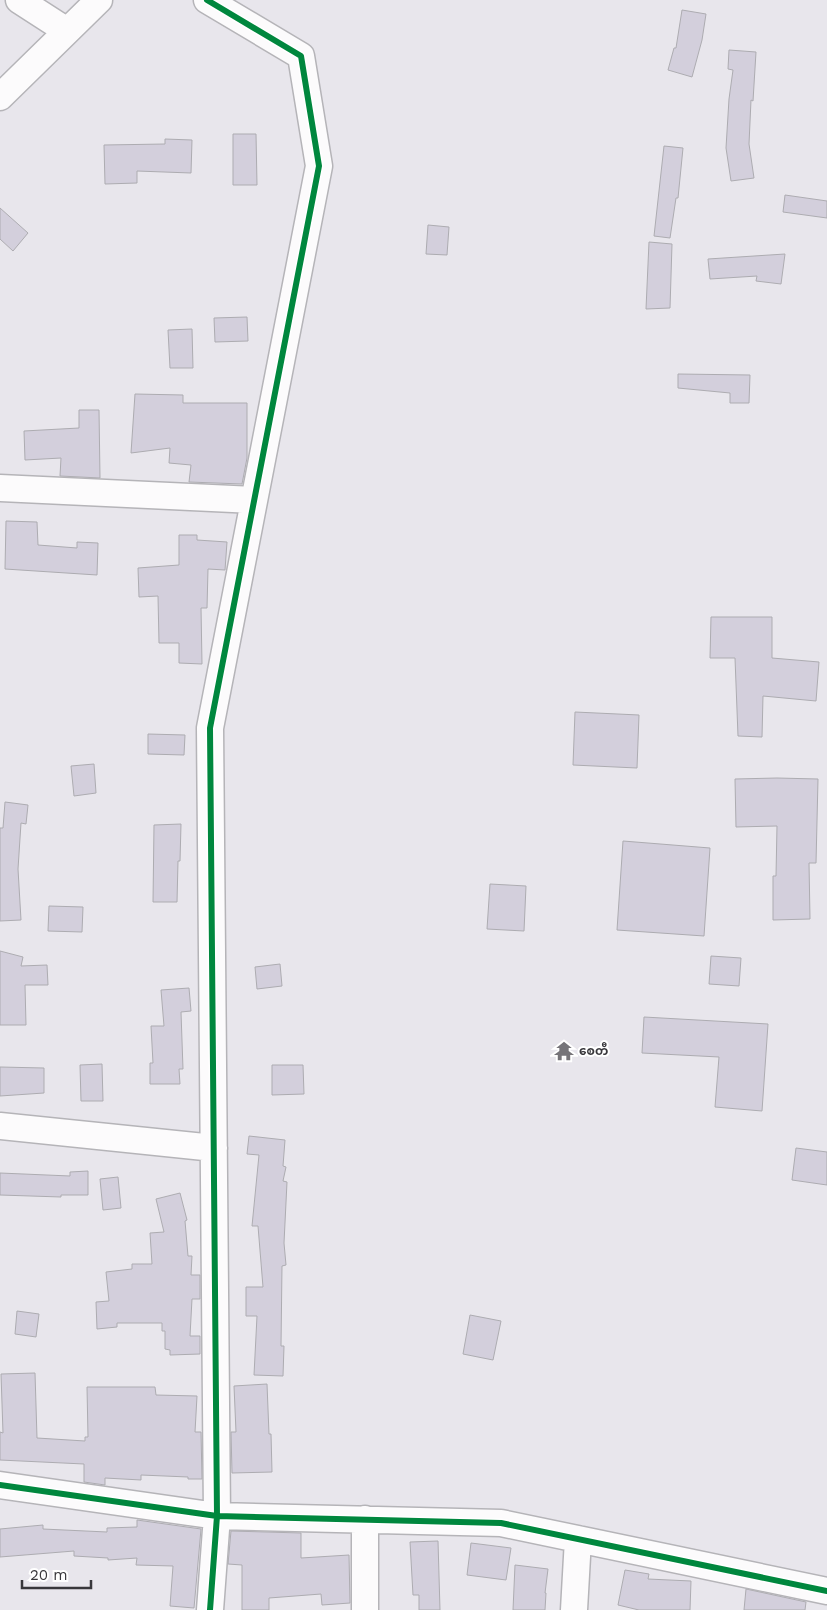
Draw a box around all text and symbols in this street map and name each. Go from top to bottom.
temple icon: စေတီ [553,1040,575,1062]
place label: စေတီ [579,1042,608,1058]
scale bar [22,1558,91,1590]
text: 20 m [30,1566,68,1584]

